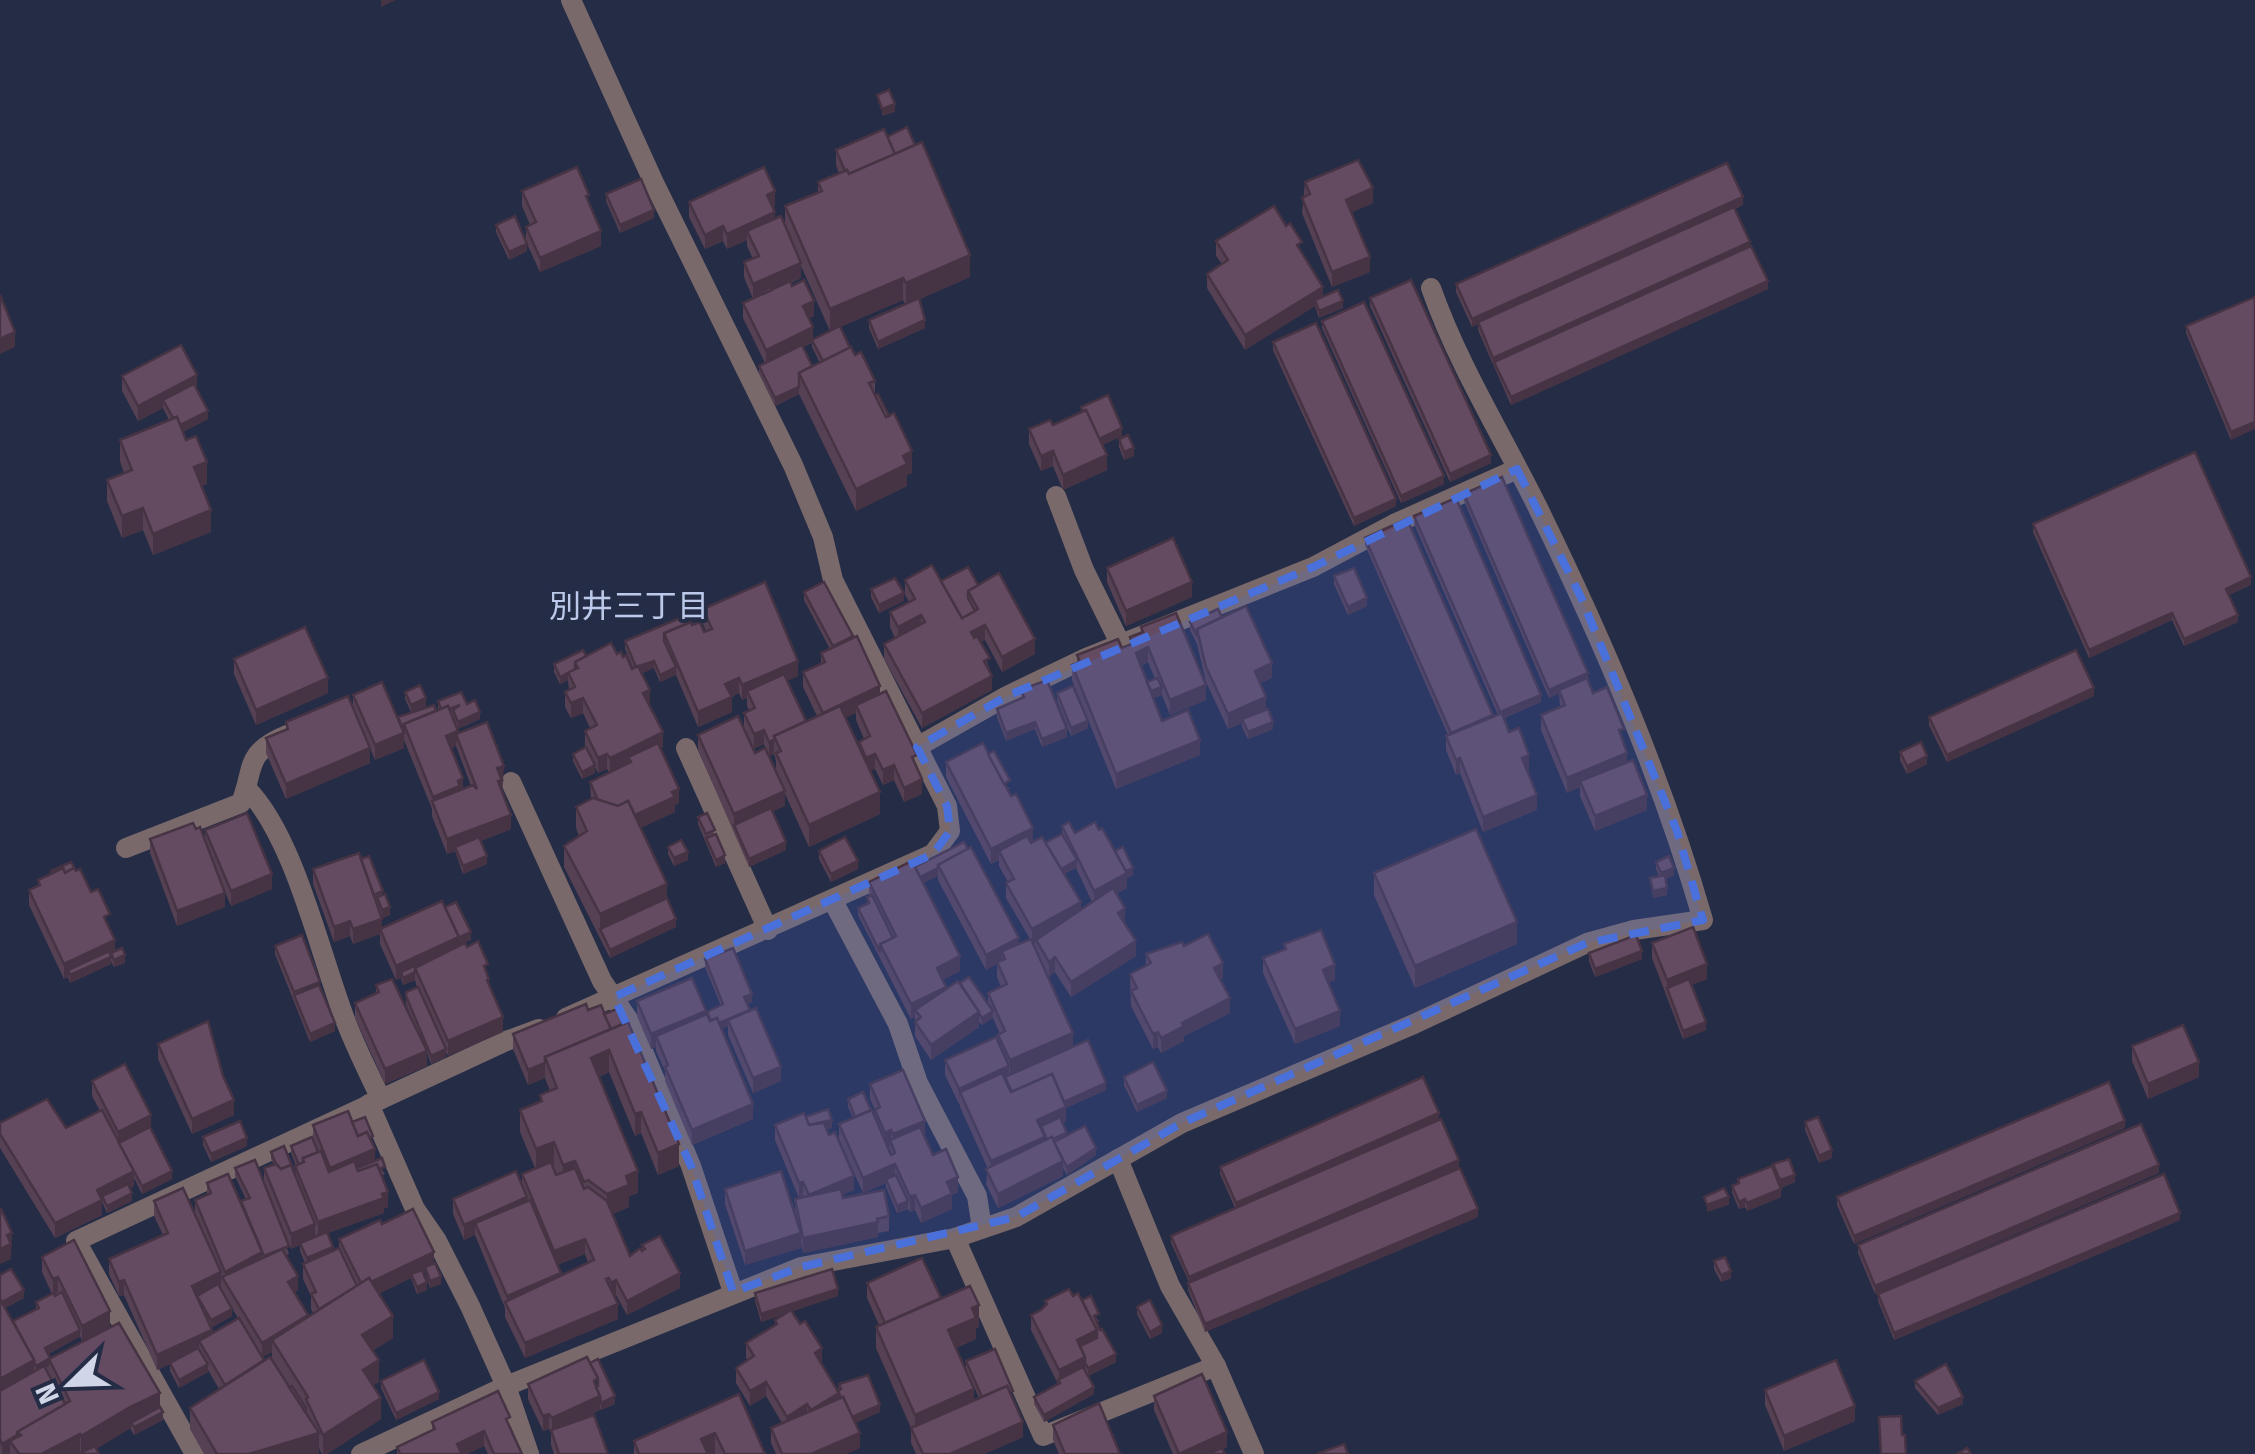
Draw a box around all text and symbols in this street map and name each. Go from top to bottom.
district label: 別井三丁目 [549,587,709,625]
north arrow [20,1334,120,1434]
text: N [29,1379,66,1409]

